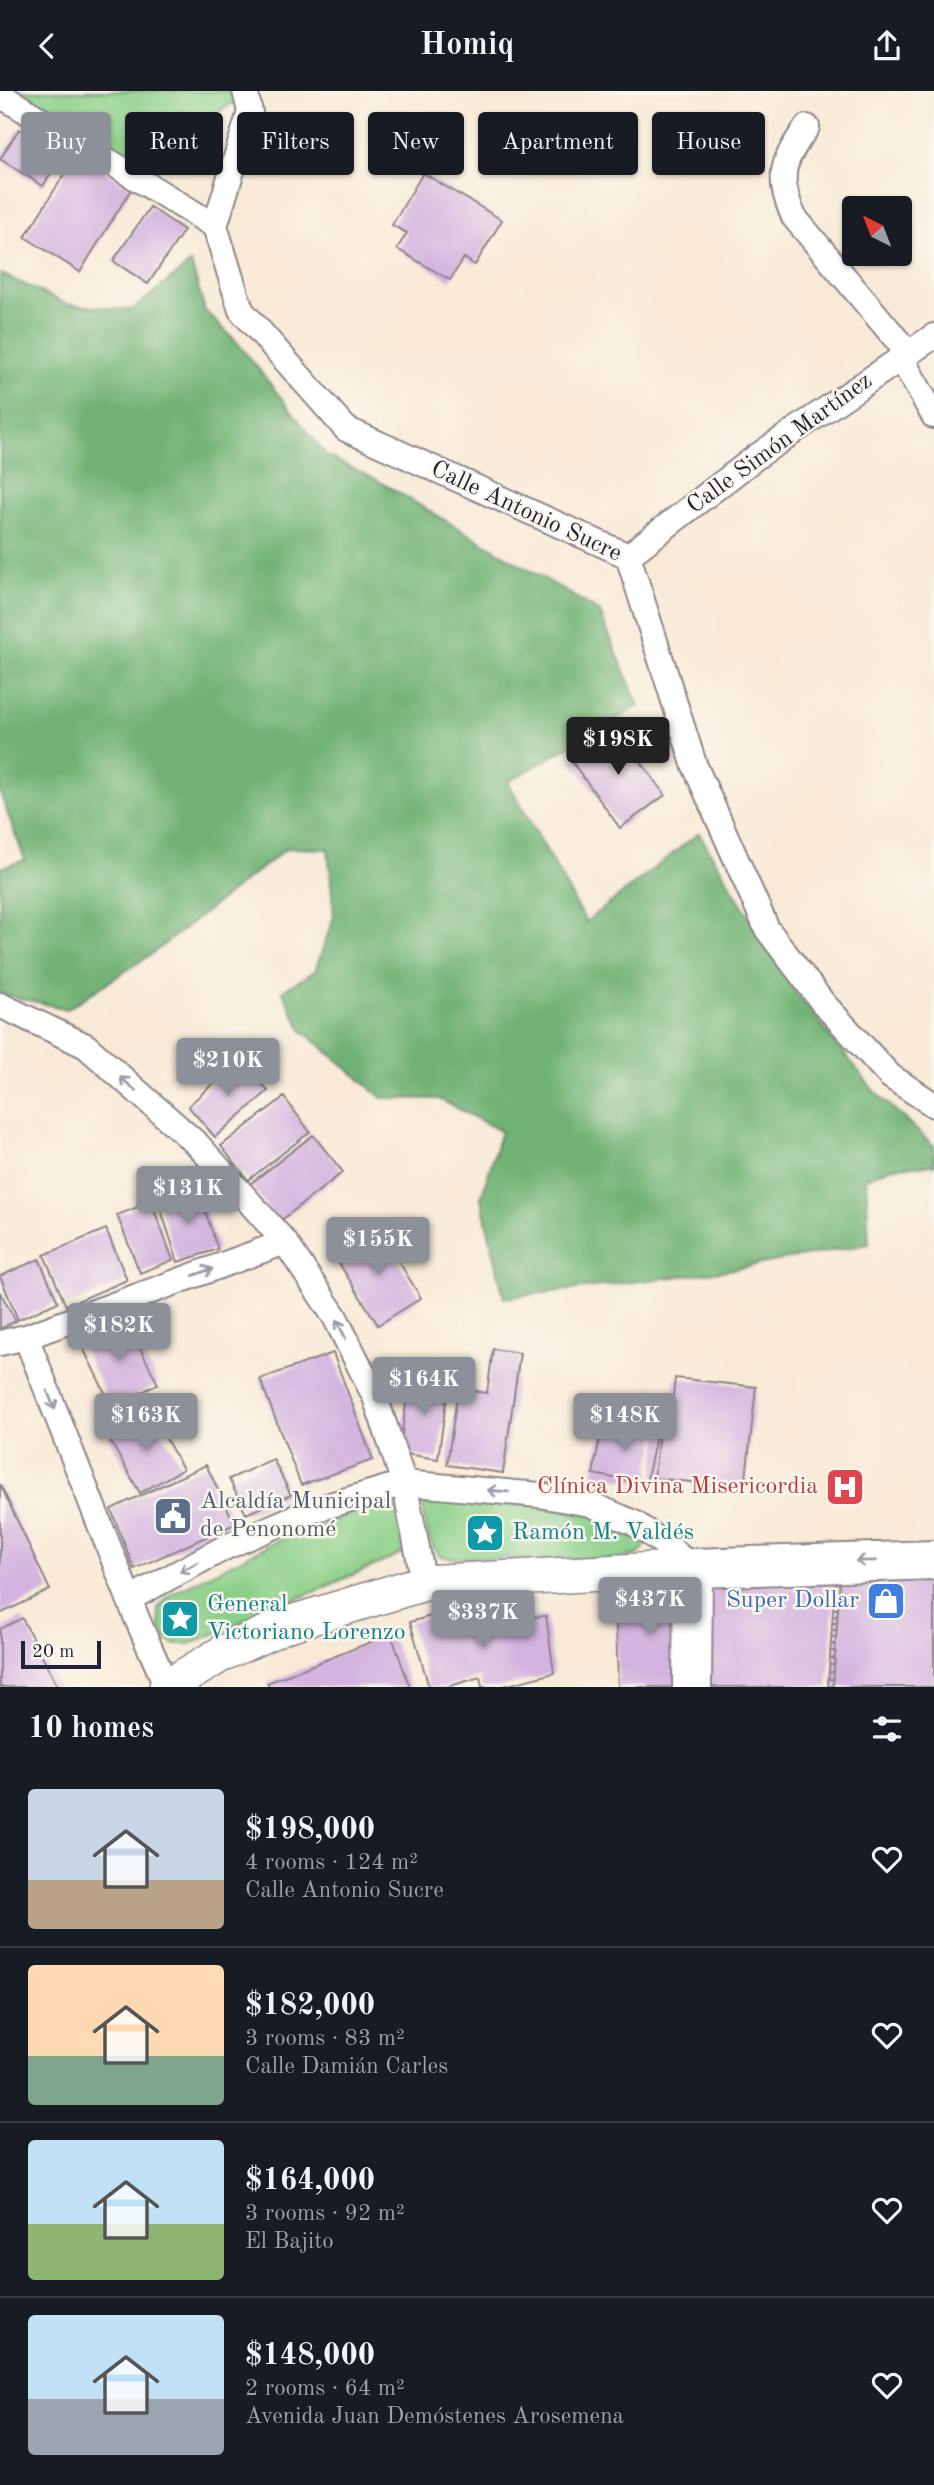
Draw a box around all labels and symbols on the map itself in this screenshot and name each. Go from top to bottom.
north arrow [842,196,912,266]
street label: Calle Simón Martínez [683,369,877,519]
street label: Calle Antonio Sucre [427,457,625,567]
pin: $198K [569,717,667,777]
pin: $210K [179,1039,277,1098]
one-way arrow [119,1076,137,1092]
pin: $131K [139,1167,237,1226]
pin: $155K [329,1217,427,1277]
one-way arrow [191,1265,213,1277]
pin: $182K [70,1303,168,1363]
one-way arrow [334,1320,348,1340]
pin: $164K [375,1357,473,1417]
one-way arrow [45,1389,58,1411]
pin: $163K [97,1393,195,1453]
pin: $148K [576,1393,674,1453]
hospital icon: Clínica Divina Misericordia [824,1466,866,1508]
place label: Clínica Divina Misericordia [537,1475,818,1499]
one-way arrow [487,1484,510,1497]
place label: Alcaldía Municipal de Penonomé [200,1490,391,1542]
public building icon: Alcaldía Municipal de Penonomé [152,1495,194,1537]
place icon: Ramón M. Valdés [464,1512,506,1554]
place label: Ramón M. Valdés [512,1521,694,1545]
one-way arrow [855,1554,878,1568]
one-way arrow [179,1560,200,1574]
pin: $437K [601,1577,699,1637]
shop icon: Super Dollar [865,1580,907,1622]
place label: Super Dollar [726,1589,859,1613]
pin: $337K [434,1591,532,1650]
place label: General Victoriano Lorenzo [207,1593,406,1645]
place icon: General Victoriano Lorenzo [159,1598,201,1640]
scale bar [21,1638,102,1670]

